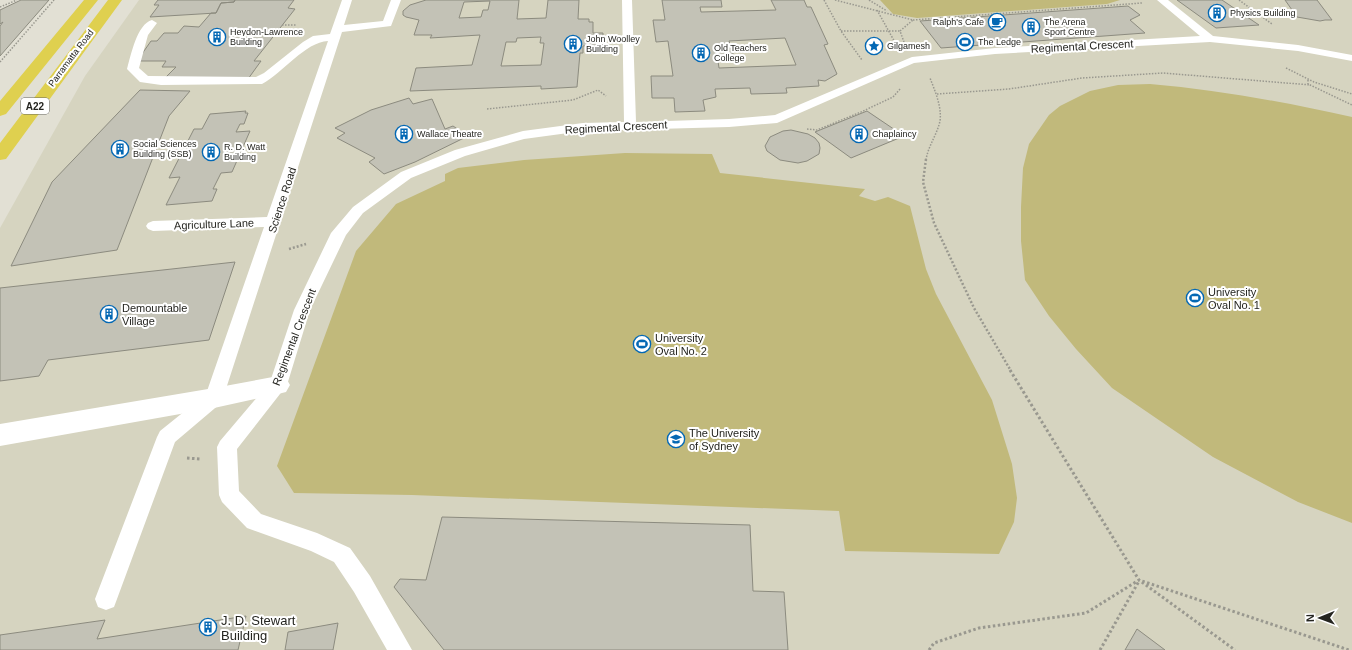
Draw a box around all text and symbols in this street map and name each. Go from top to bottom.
building icon: Physics Building [1207,3,1227,23]
place label: Physics Building [1230,8,1296,18]
cafe icon: Ralph's Cafe [987,12,1007,32]
place label: Ralph's Cafe [933,17,984,27]
building icon: The Arena Sport Centre [1021,17,1041,37]
place label: The Arena Sport Centre [1044,17,1095,37]
building icon: Heydon-Lawrence Building [207,27,227,47]
place label: Heydon-Lawrence Building [230,27,303,47]
street label: Parramatta Road [46,28,96,88]
sports icon: The Ledge [955,32,975,52]
building icon: John Woolley Building [563,34,583,54]
place label: John Woolley Building [586,34,640,54]
place icon: Gilgamesh [864,36,884,56]
place label: The Ledge [978,37,1021,47]
street label: Regimental Crescent [1030,37,1134,55]
place label: Gilgamesh [887,41,930,51]
building icon: Old Teachers College [691,43,711,63]
place label: Old Teachers College [714,43,767,63]
road number: A22 [21,98,49,114]
street label: Regimental Crescent [564,118,668,136]
building icon: Wallace Theatre [394,124,414,144]
building icon: Chaplaincy [849,124,869,144]
place label: Wallace Theatre [417,129,482,139]
place label: Chaplaincy [872,129,917,139]
building icon: Social Sciences Building (SSB) [110,139,130,159]
place label: Social Sciences Building (SSB) [133,139,197,159]
building icon: R. D. Watt Building [201,142,221,162]
place label: R. D. Watt Building [224,142,266,162]
street label: Science Road [266,166,298,234]
street label: Agriculture Lane [174,217,254,231]
place label: University Oval No. 1 [1208,286,1260,311]
street label: Regimental Crescent [270,287,318,387]
sports icon: University Oval No. 1 [1185,288,1205,308]
place label: Demountable Village [122,302,187,327]
building icon: Demountable Village [99,304,119,324]
place label: University Oval No. 2 [655,332,707,357]
sports icon: University Oval No. 2 [632,334,652,354]
place label: The University of Sydney [689,427,760,452]
school or university icon: The University of Sydney [666,429,686,449]
north arrow [1300,598,1340,638]
place label: J. D. Stewart Building [221,613,296,643]
text: N [1304,614,1316,622]
building icon: J. D. Stewart Building [198,617,218,637]

